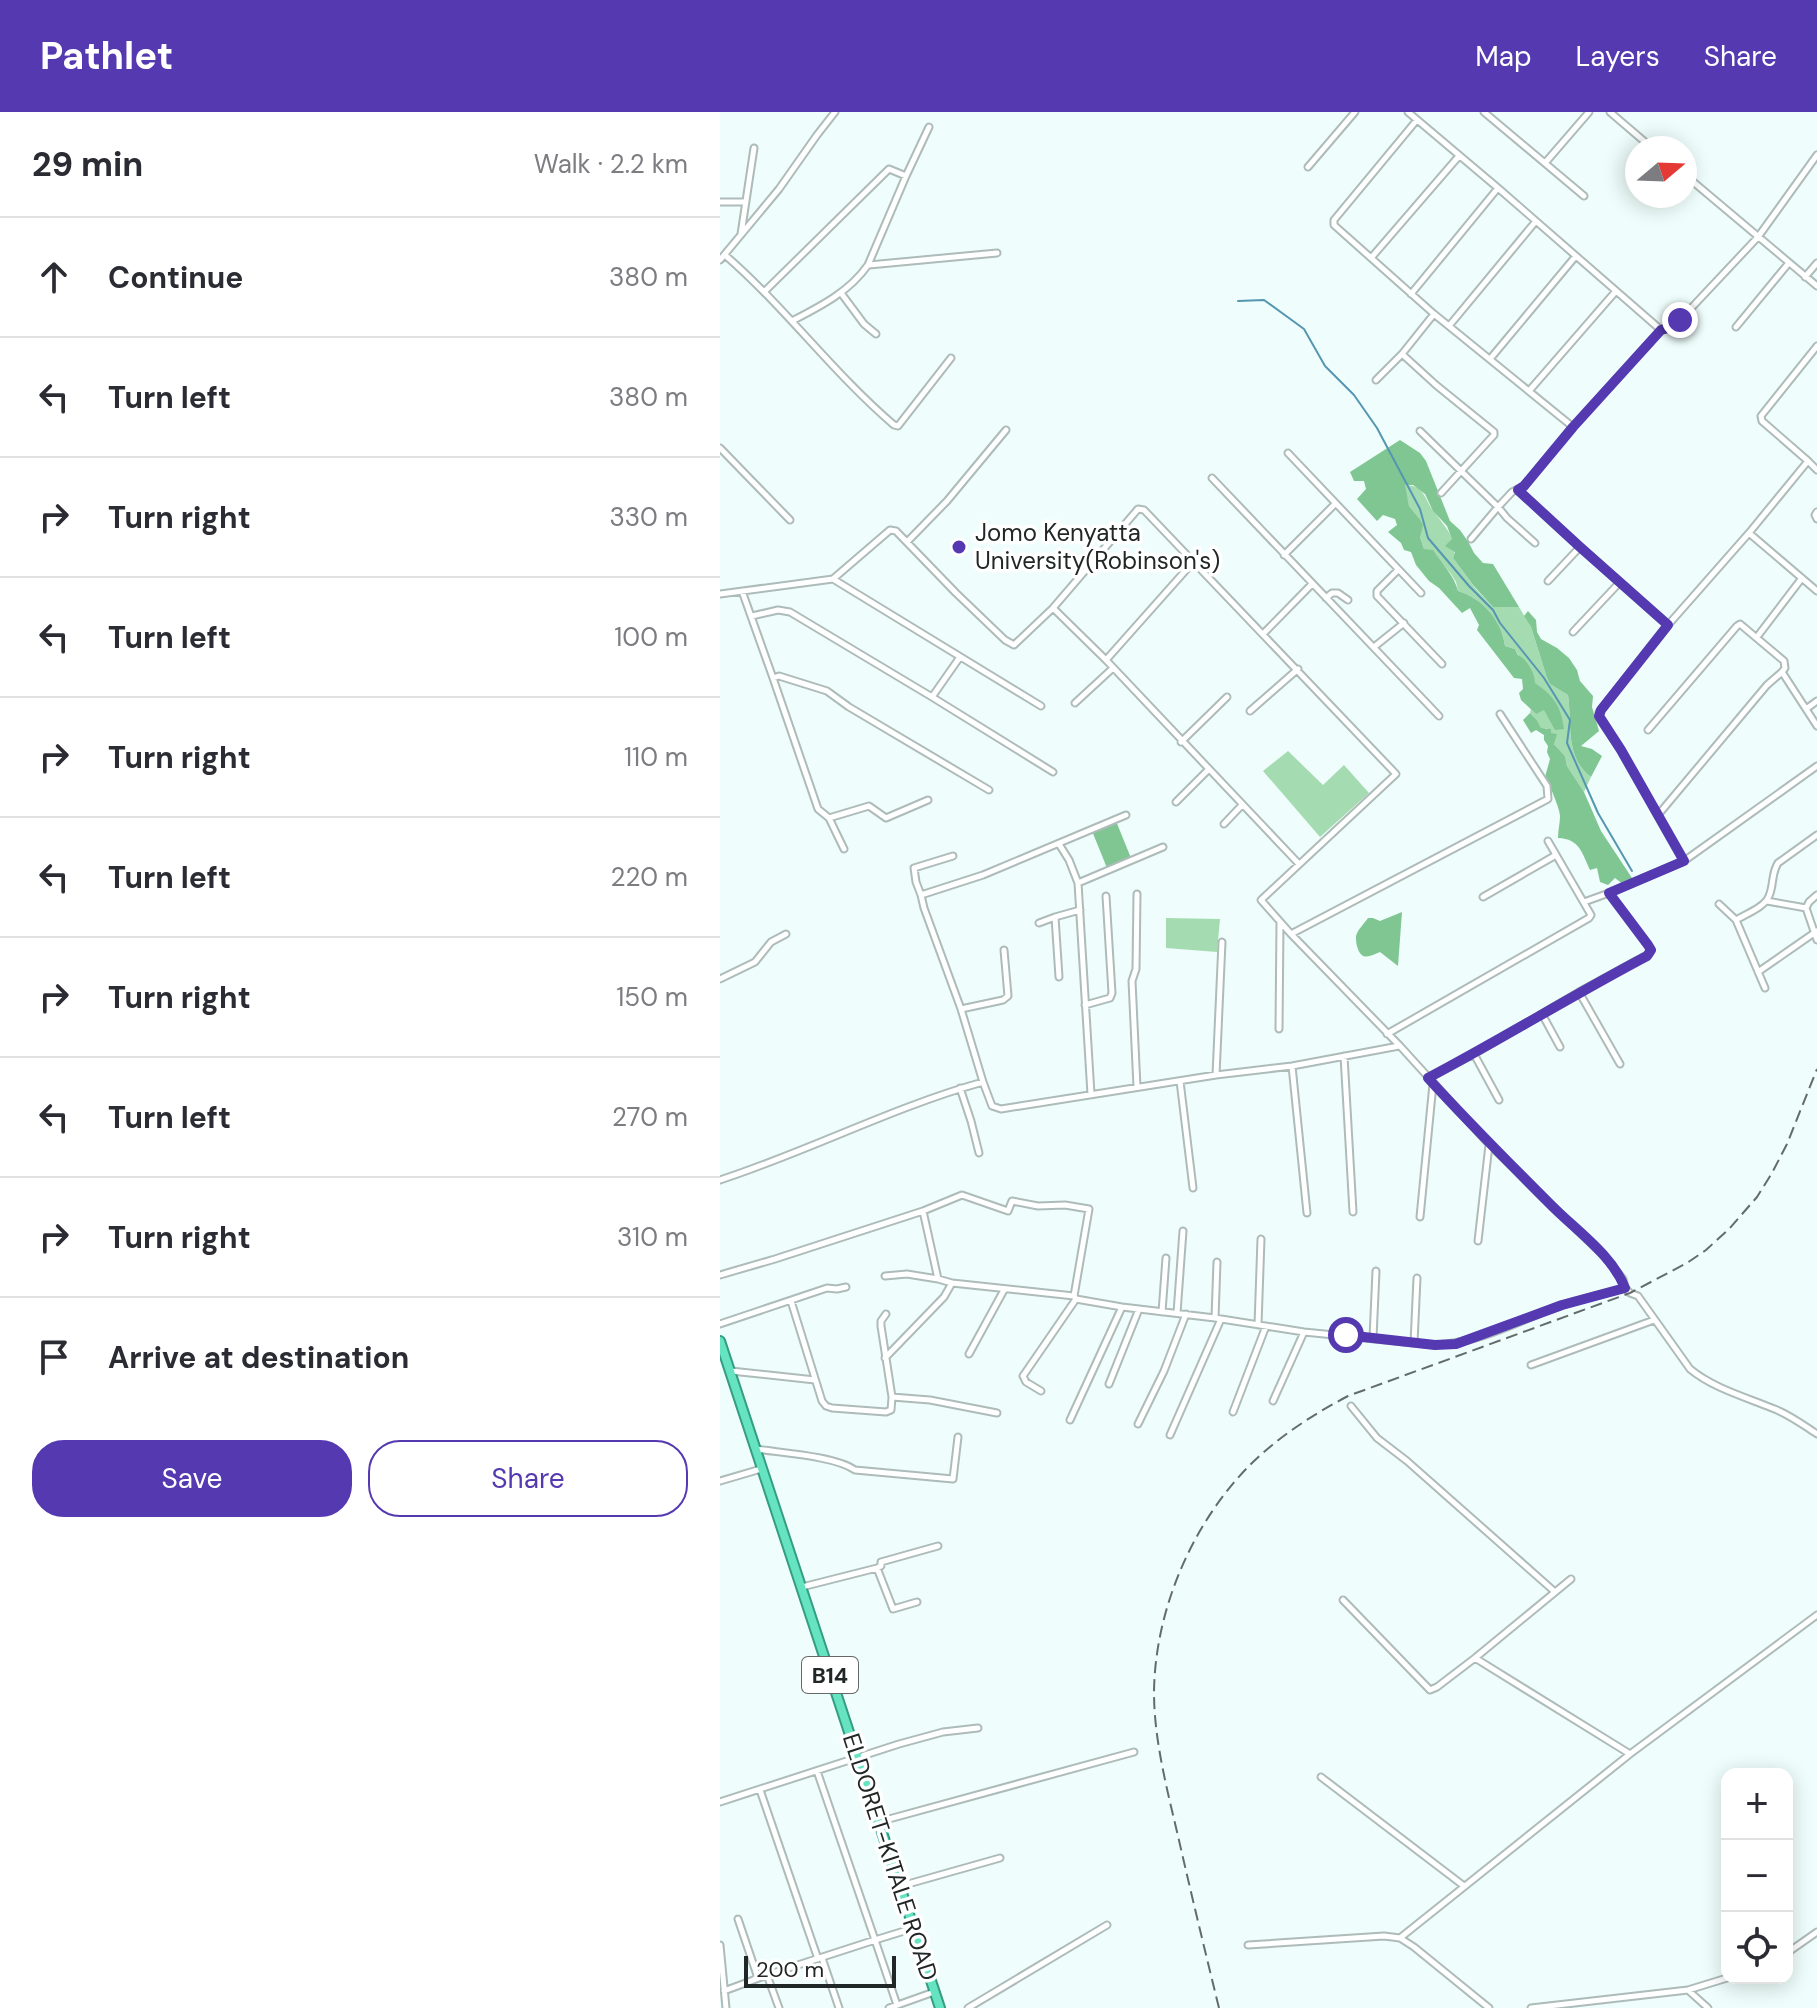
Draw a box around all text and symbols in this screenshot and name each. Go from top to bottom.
text: Pathlet [40,31,173,81]
text: Map [1475,38,1532,75]
text: Layers [1576,38,1660,75]
text: Share [1704,38,1777,75]
north arrow [1625,136,1697,208]
text: 29 min [32,142,143,187]
text: Walk · 2.2 km [534,147,688,181]
icon: ahead [32,255,76,299]
text: Continue [108,258,243,297]
text: 380 m [609,260,688,294]
route end [1662,302,1698,338]
icon: left [32,375,76,419]
text: Turn left [108,378,231,417]
text: 380 m [609,380,688,414]
icon: right [32,495,76,539]
text: Turn right [108,498,251,537]
text: 330 m [609,500,688,534]
place label: Jomo Kenyatta University(Robinson's) [975,517,1220,576]
marker: Jomo Kenyatta University(Robinson's) [950,538,968,556]
icon: left [32,615,76,659]
text: Turn left [108,618,231,657]
text: 100 m [614,620,688,654]
icon: right [32,735,76,779]
text: Turn right [108,738,251,777]
text: 110 m [624,740,688,774]
icon: left [32,855,76,899]
text: Turn left [108,858,231,897]
text: 220 m [610,860,688,894]
icon: right [32,975,76,1019]
text: Turn right [108,978,251,1017]
text: 150 m [616,980,688,1014]
icon: left [32,1095,76,1139]
text: Turn left [108,1098,231,1137]
text: 270 m [612,1100,688,1134]
icon: right [32,1215,76,1259]
text: Turn right [108,1218,251,1257]
text: 310 m [617,1220,688,1254]
route start [1328,1317,1364,1353]
icon: arrive [32,1335,76,1379]
text: Arrive at destination [108,1338,409,1377]
button: Save [32,1440,352,1517]
button: Share [368,1440,688,1517]
road number: B14 [802,1657,858,1693]
street label: ELDORET-KITALE ROAD [836,1729,945,1984]
map controls [1721,1768,1793,1984]
button: + [1721,1768,1793,1840]
button: − [1721,1840,1793,1912]
button: locate [1721,1912,1793,1984]
scale bar [744,1952,896,1988]
text: 200 m [756,1955,824,1984]

